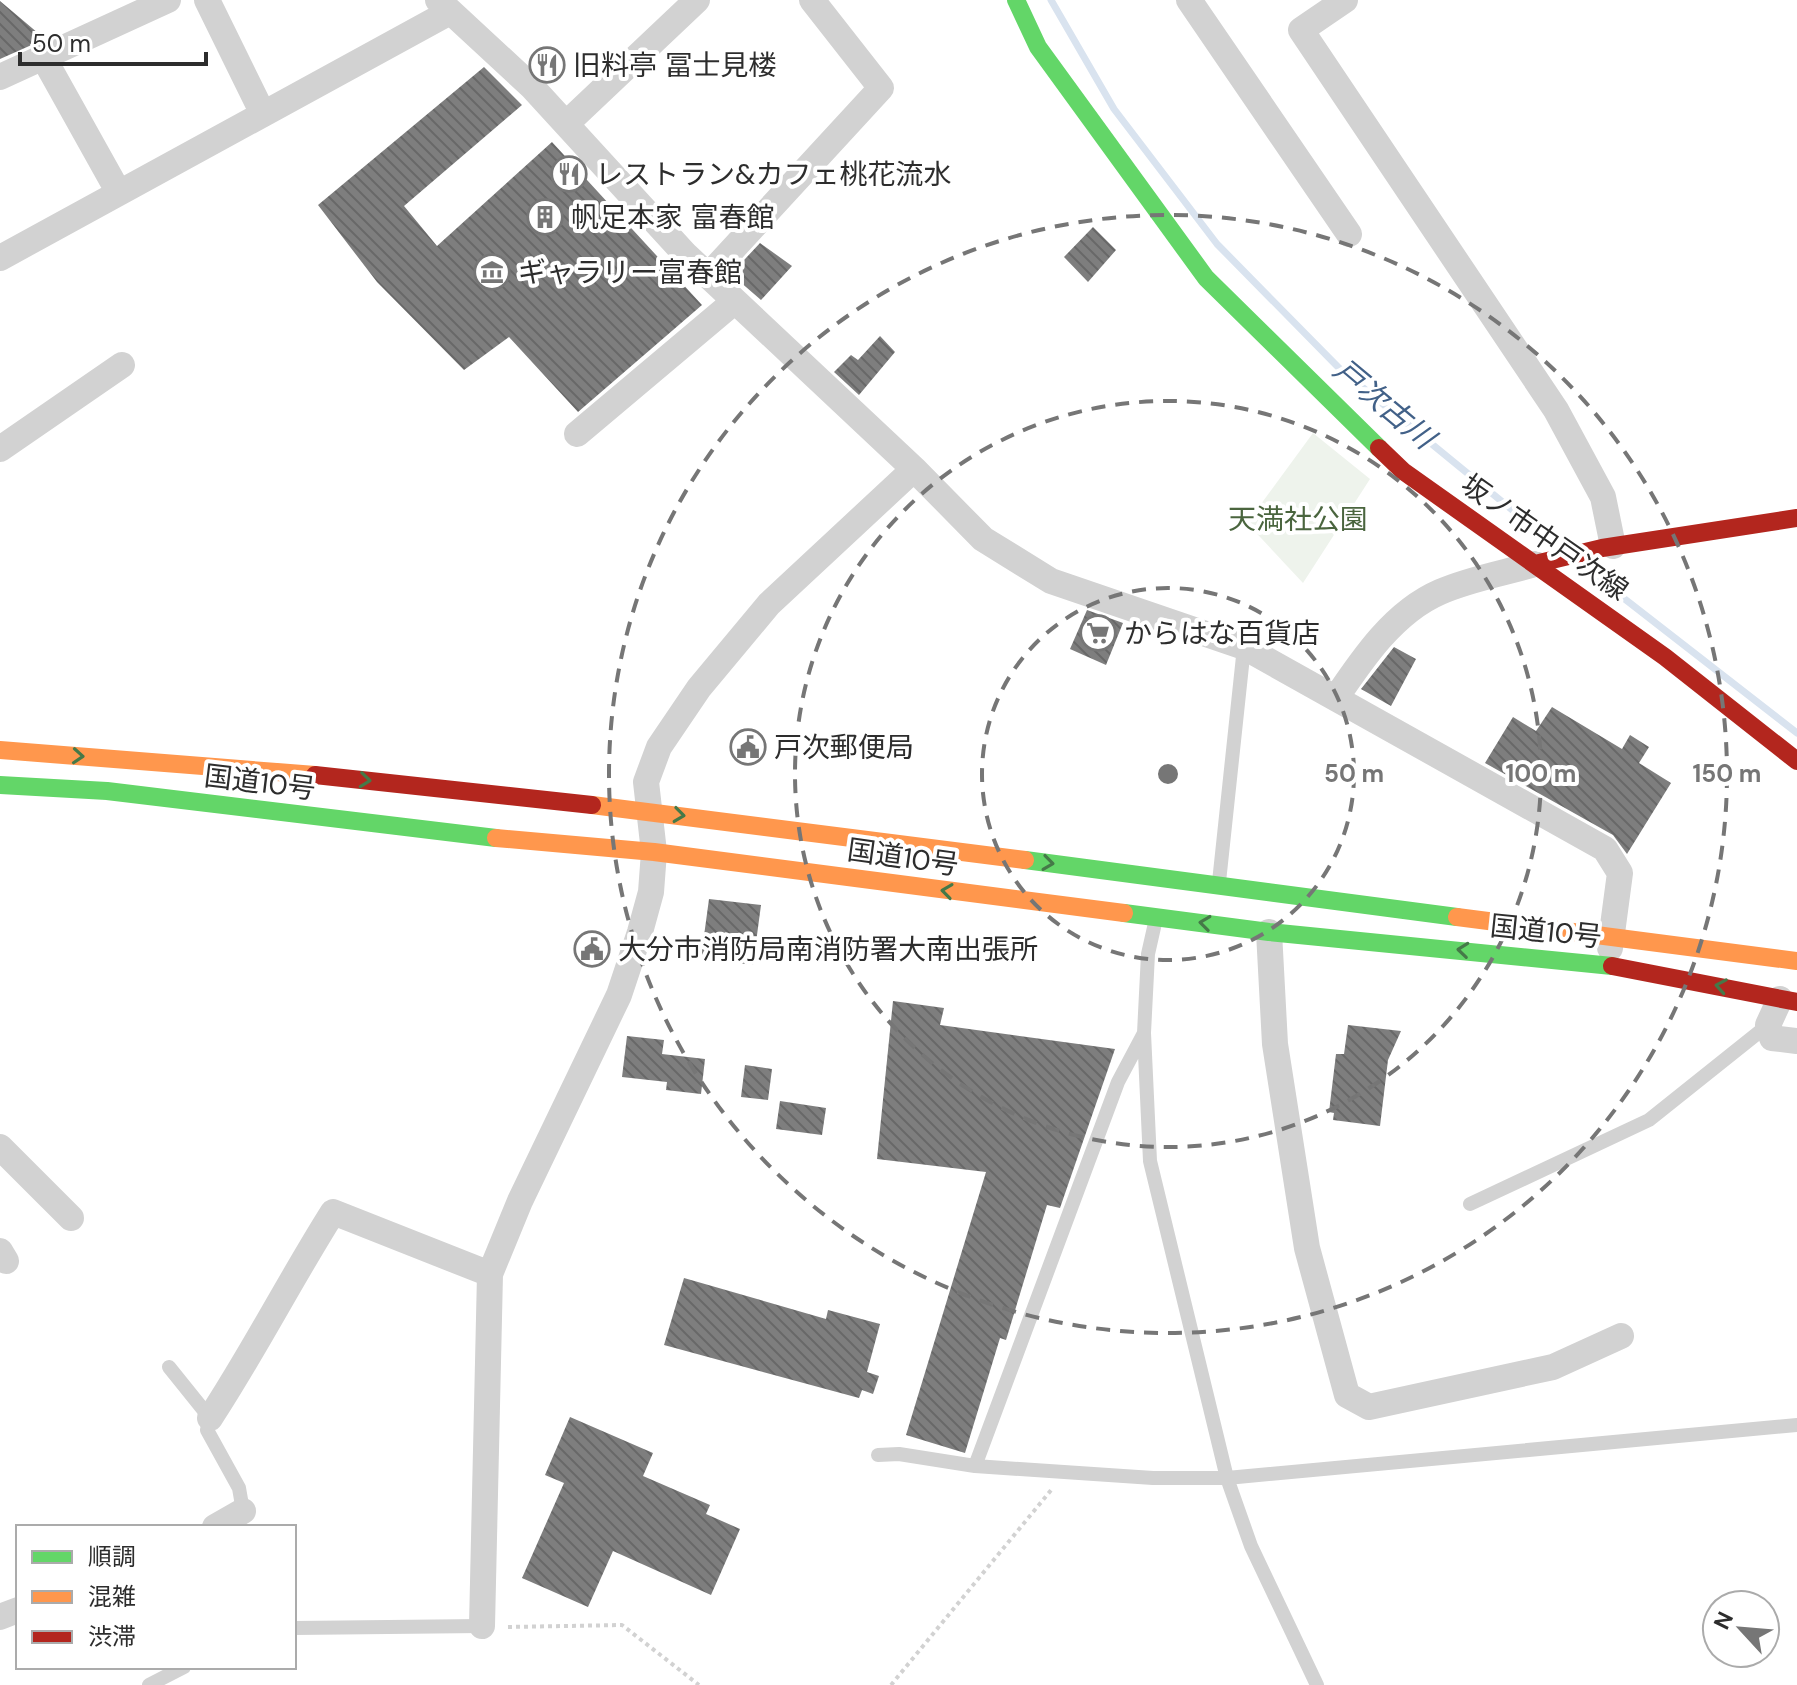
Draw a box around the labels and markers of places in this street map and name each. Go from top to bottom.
restaurant icon: 旧料亭 冨士見楼 [528,46,566,84]
place label: 旧料亭 冨士見楼 [573,47,776,84]
restaurant icon: レストラン&カフェ桃花流水 [550,155,588,193]
place label: レストラン&カフェ桃花流水 [595,156,952,193]
building icon: 帆足本家 富春館 [526,198,564,236]
place label: 帆足本家 富春館 [571,199,774,236]
museum icon: ギャラリー富春館 [473,253,511,291]
place label: ギャラリー富春館 [518,254,742,291]
supermarket icon: からはな百貨店 [1079,614,1117,652]
place label: からはな百貨店 [1124,615,1320,652]
public building icon: 戸次郵便局 [729,728,767,766]
place label: 戸次郵便局 [774,729,914,766]
centre of rings [1154,760,1182,788]
public building icon: 大分市消防局南消防署大南出張所 [573,930,611,968]
place label: 大分市消防局南消防署大南出張所 [618,931,1038,968]

